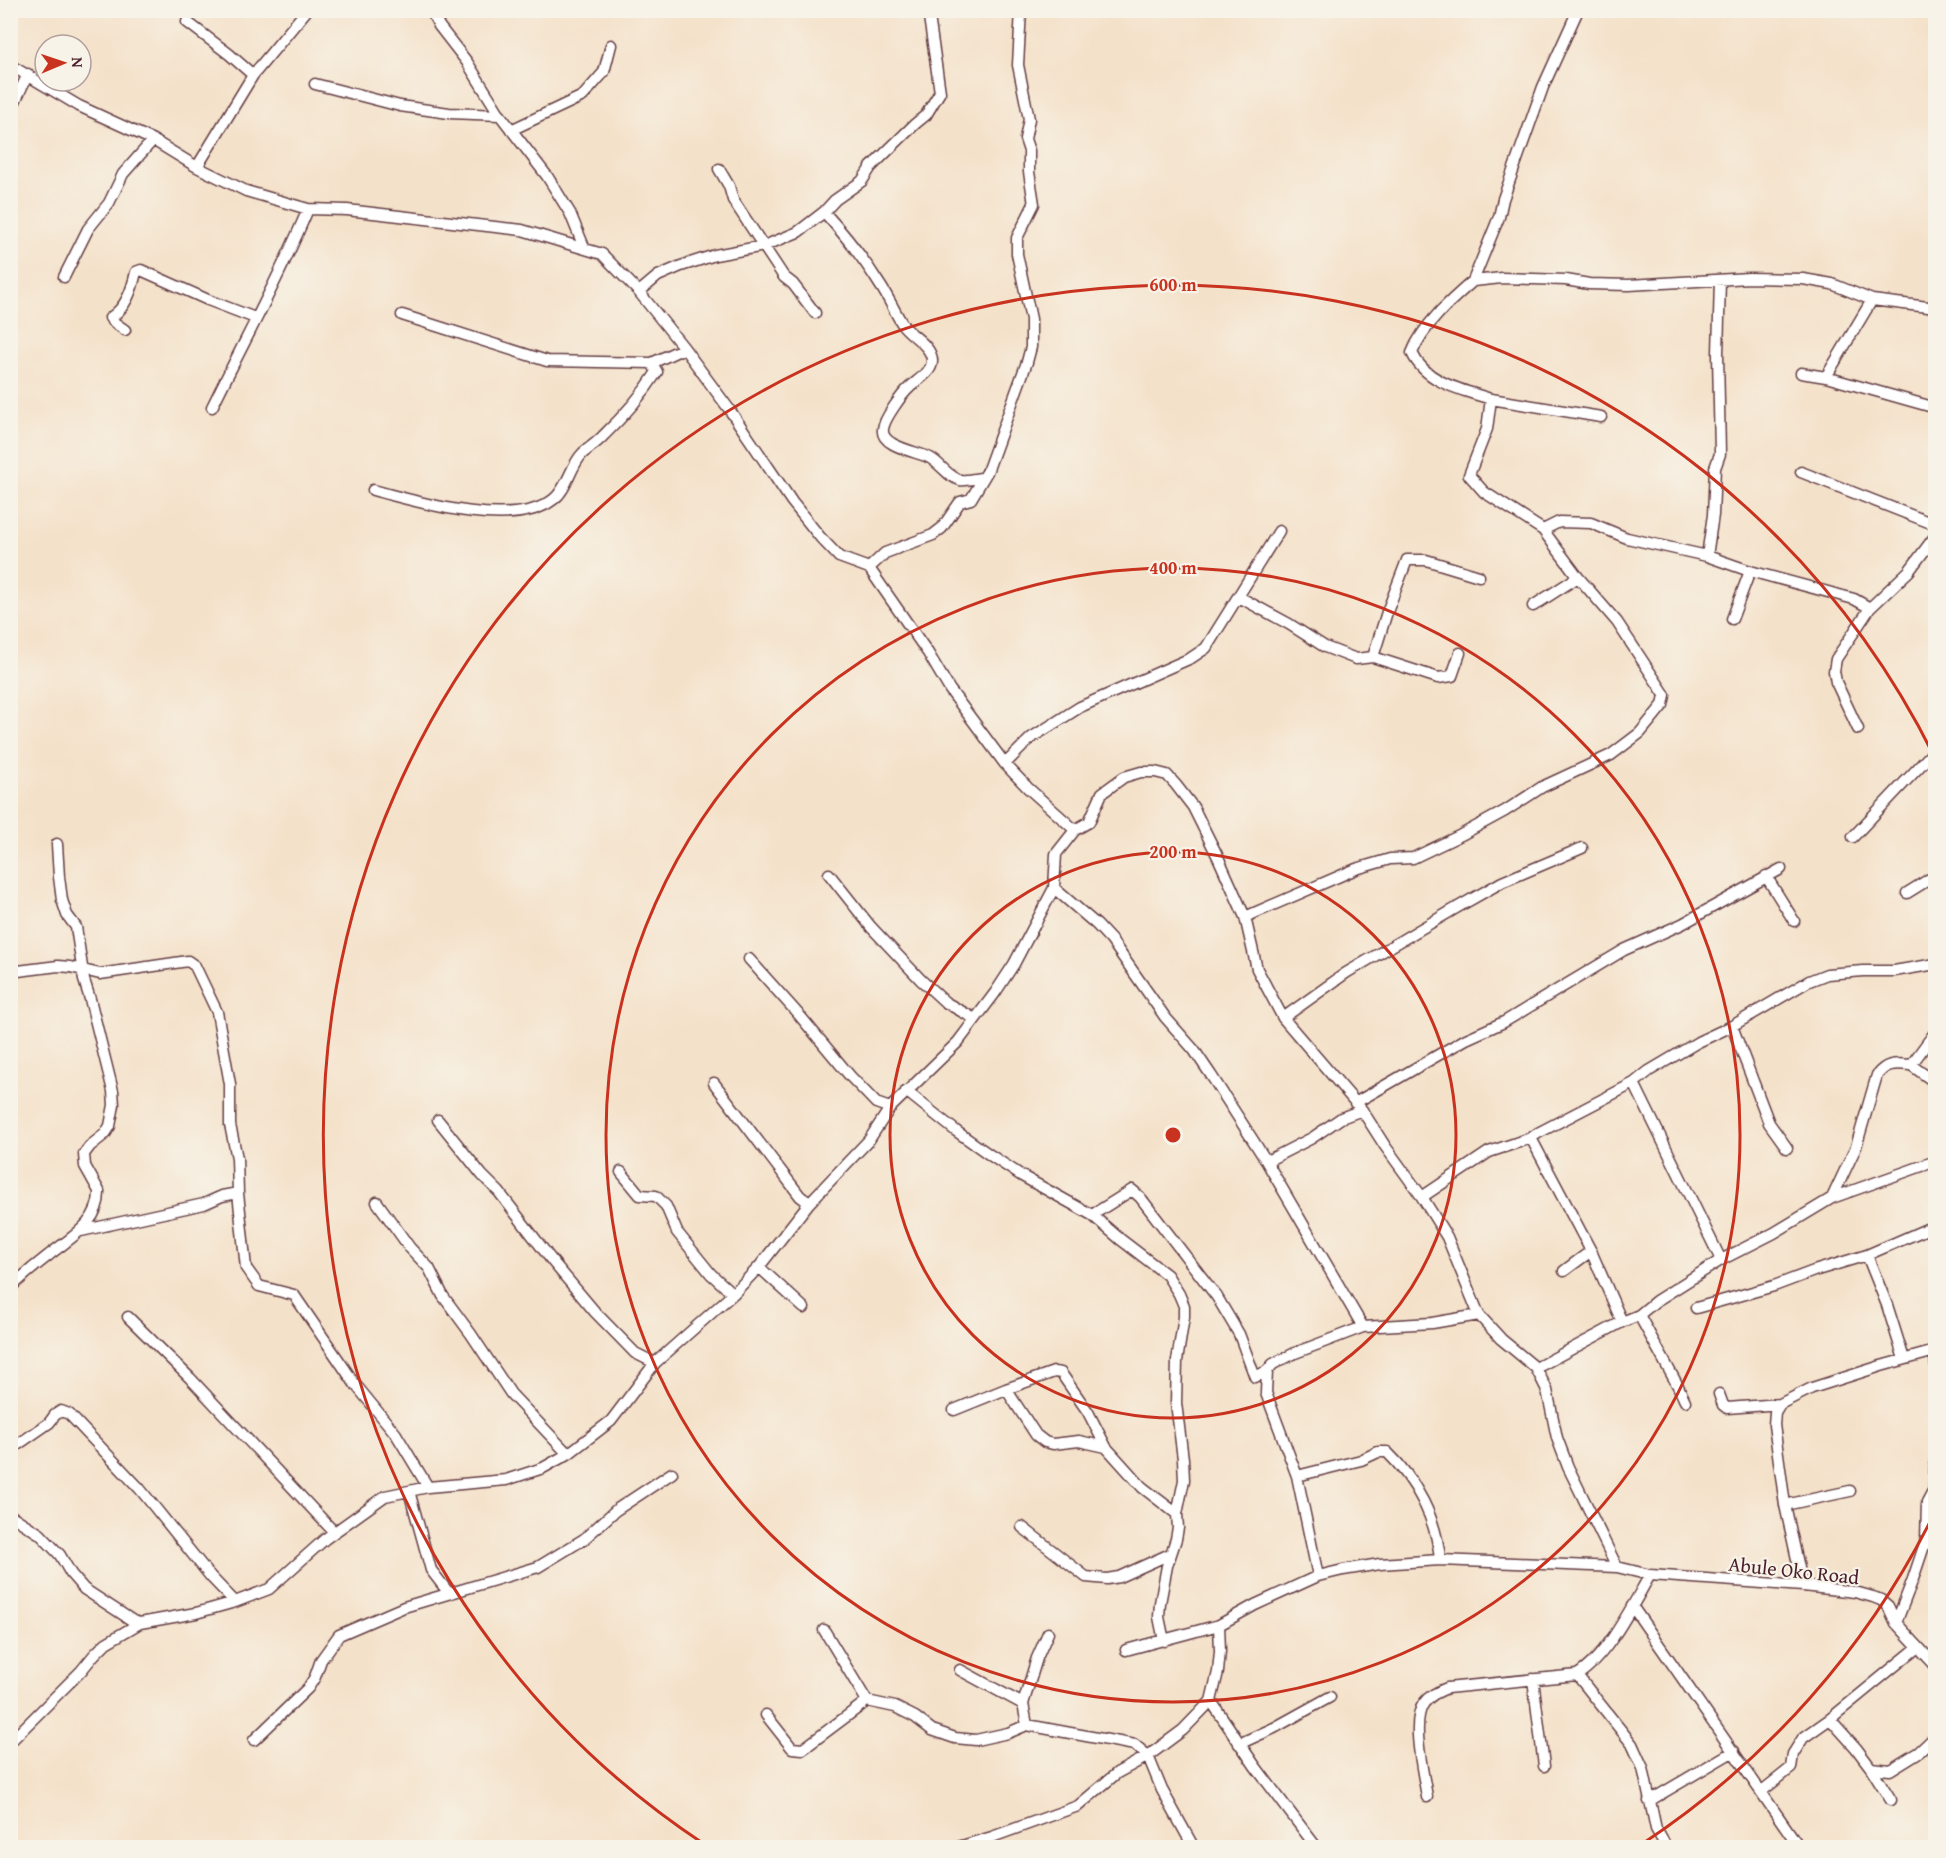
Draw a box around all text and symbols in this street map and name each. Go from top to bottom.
north arrow [33,33,93,93]
text: N [66,57,90,69]
text: 600 m [1149,271,1197,298]
text: 400 m [1149,554,1197,581]
text: 200 m [1149,838,1197,865]
centre of rings [1163,1125,1183,1145]
street label: Abule Oko Road [1727,1549,1861,1591]

